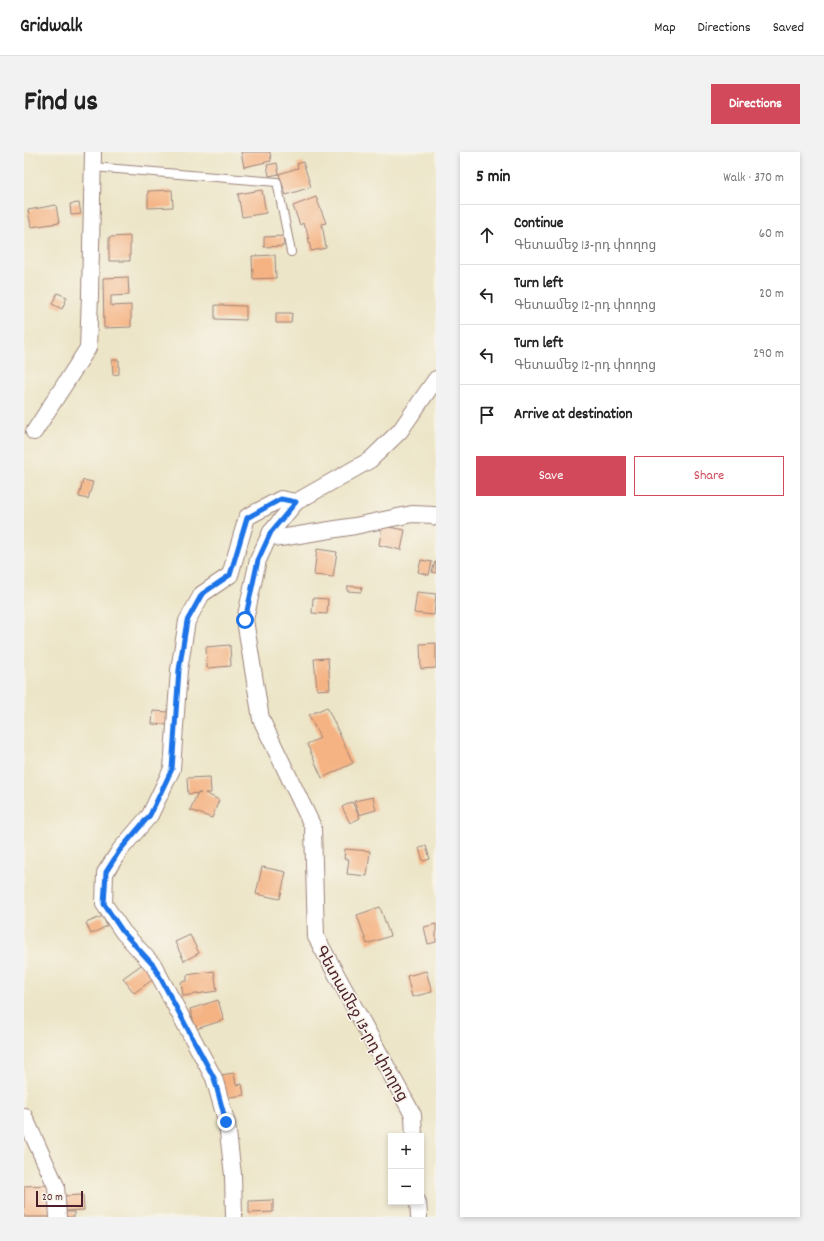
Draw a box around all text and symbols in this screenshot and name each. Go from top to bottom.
text: Gridwalk [20,14,83,41]
text: Map [654,18,676,38]
text: Directions [698,18,751,38]
text: Saved [773,18,804,38]
text: Find us [24,84,98,124]
button: Directions [711,84,800,124]
text: 5 min [476,166,510,190]
text: Walk · 370 m [723,169,784,188]
text: Continue [514,213,563,235]
icon: ahead [476,224,498,246]
text: 60 m [759,225,784,244]
text: Գետամեջ 13-րդ փողոց [514,237,656,256]
text: Turn left [514,273,563,295]
icon: left [476,284,498,306]
text: 20 m [759,285,784,304]
text: Գետամեջ 12-րդ փողոց [514,297,656,316]
text: Turn left [514,333,563,355]
icon: left [476,344,498,366]
text: 290 m [753,345,784,364]
text: Գետամեջ 12-րդ փողոց [514,357,656,376]
icon: arrive [476,404,498,426]
text: Arrive at destination [514,404,632,426]
button: Save [476,456,626,496]
button: Share [634,456,784,496]
route start [236,611,254,629]
street label: Գետամեջ 13-րդ փողոց [308,942,413,1106]
route end [217,1113,235,1131]
map controls [388,1133,424,1205]
button: + [388,1133,424,1169]
button: − [388,1169,424,1205]
scale bar [36,1189,83,1208]
text: 20 m [42,1190,63,1206]

